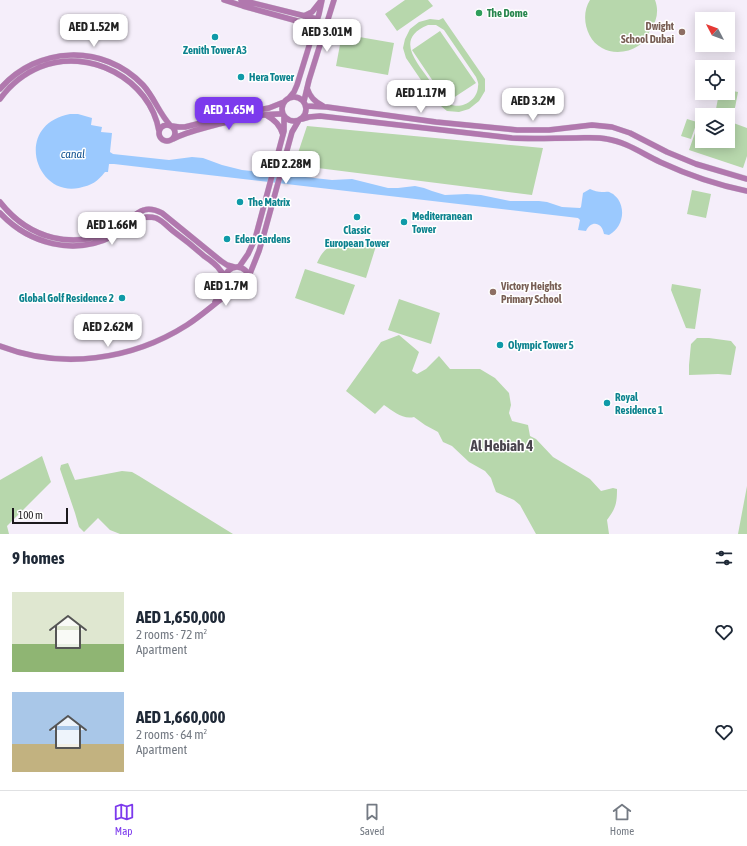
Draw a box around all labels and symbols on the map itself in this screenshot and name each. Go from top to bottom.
place label: The Dome [487,7,528,19]
marker: The Dome [474,8,484,18]
north arrow [695,12,735,52]
pin: AED 1.52M [48,14,140,48]
pin: AED 3.01M [281,19,373,53]
place label: Dwight School Dubai [621,20,675,45]
marker: Dwight School Dubai [677,27,687,37]
marker: Zenith Tower A3 [210,32,220,42]
place label: Zenith Tower A3 [183,44,247,56]
place label: Hera Tower [249,71,295,83]
marker: Hera Tower [236,72,246,82]
pin: AED 1.17M [375,80,467,114]
pin: AED 3.2M [492,88,574,122]
pin: AED 1.65M [183,97,275,131]
water label: canal [61,147,85,161]
pin: AED 2.28M [240,151,332,185]
place label: The Matrix [248,196,291,208]
marker: The Matrix [235,197,245,207]
place label: Mediterranean Tower [412,210,472,235]
pin: AED 1.66M [66,212,158,246]
marker: Classic European Tower [352,212,362,222]
marker: Mediterranean Tower [399,217,409,227]
place label: Classic European Tower [325,224,390,249]
place label: Eden Gardens [235,233,290,245]
marker: Eden Gardens [222,234,232,244]
pin: AED 1.7M [185,273,267,307]
place label: Victory Heights Primary School [500,280,563,305]
marker: Victory Heights Primary School [488,287,498,297]
place label: Global Golf Residence 2 [19,292,114,304]
marker: Global Golf Residence 2 [117,293,127,303]
pin: AED 2.62M [62,314,154,348]
place label: Olympic Tower 5 [508,339,574,351]
marker: Olympic Tower 5 [495,340,505,350]
place label: Royal Residence 1 [615,391,663,416]
marker: Royal Residence 1 [602,398,612,408]
district label: Al Hebiah 4 [470,437,533,454]
scale bar [12,506,68,525]

